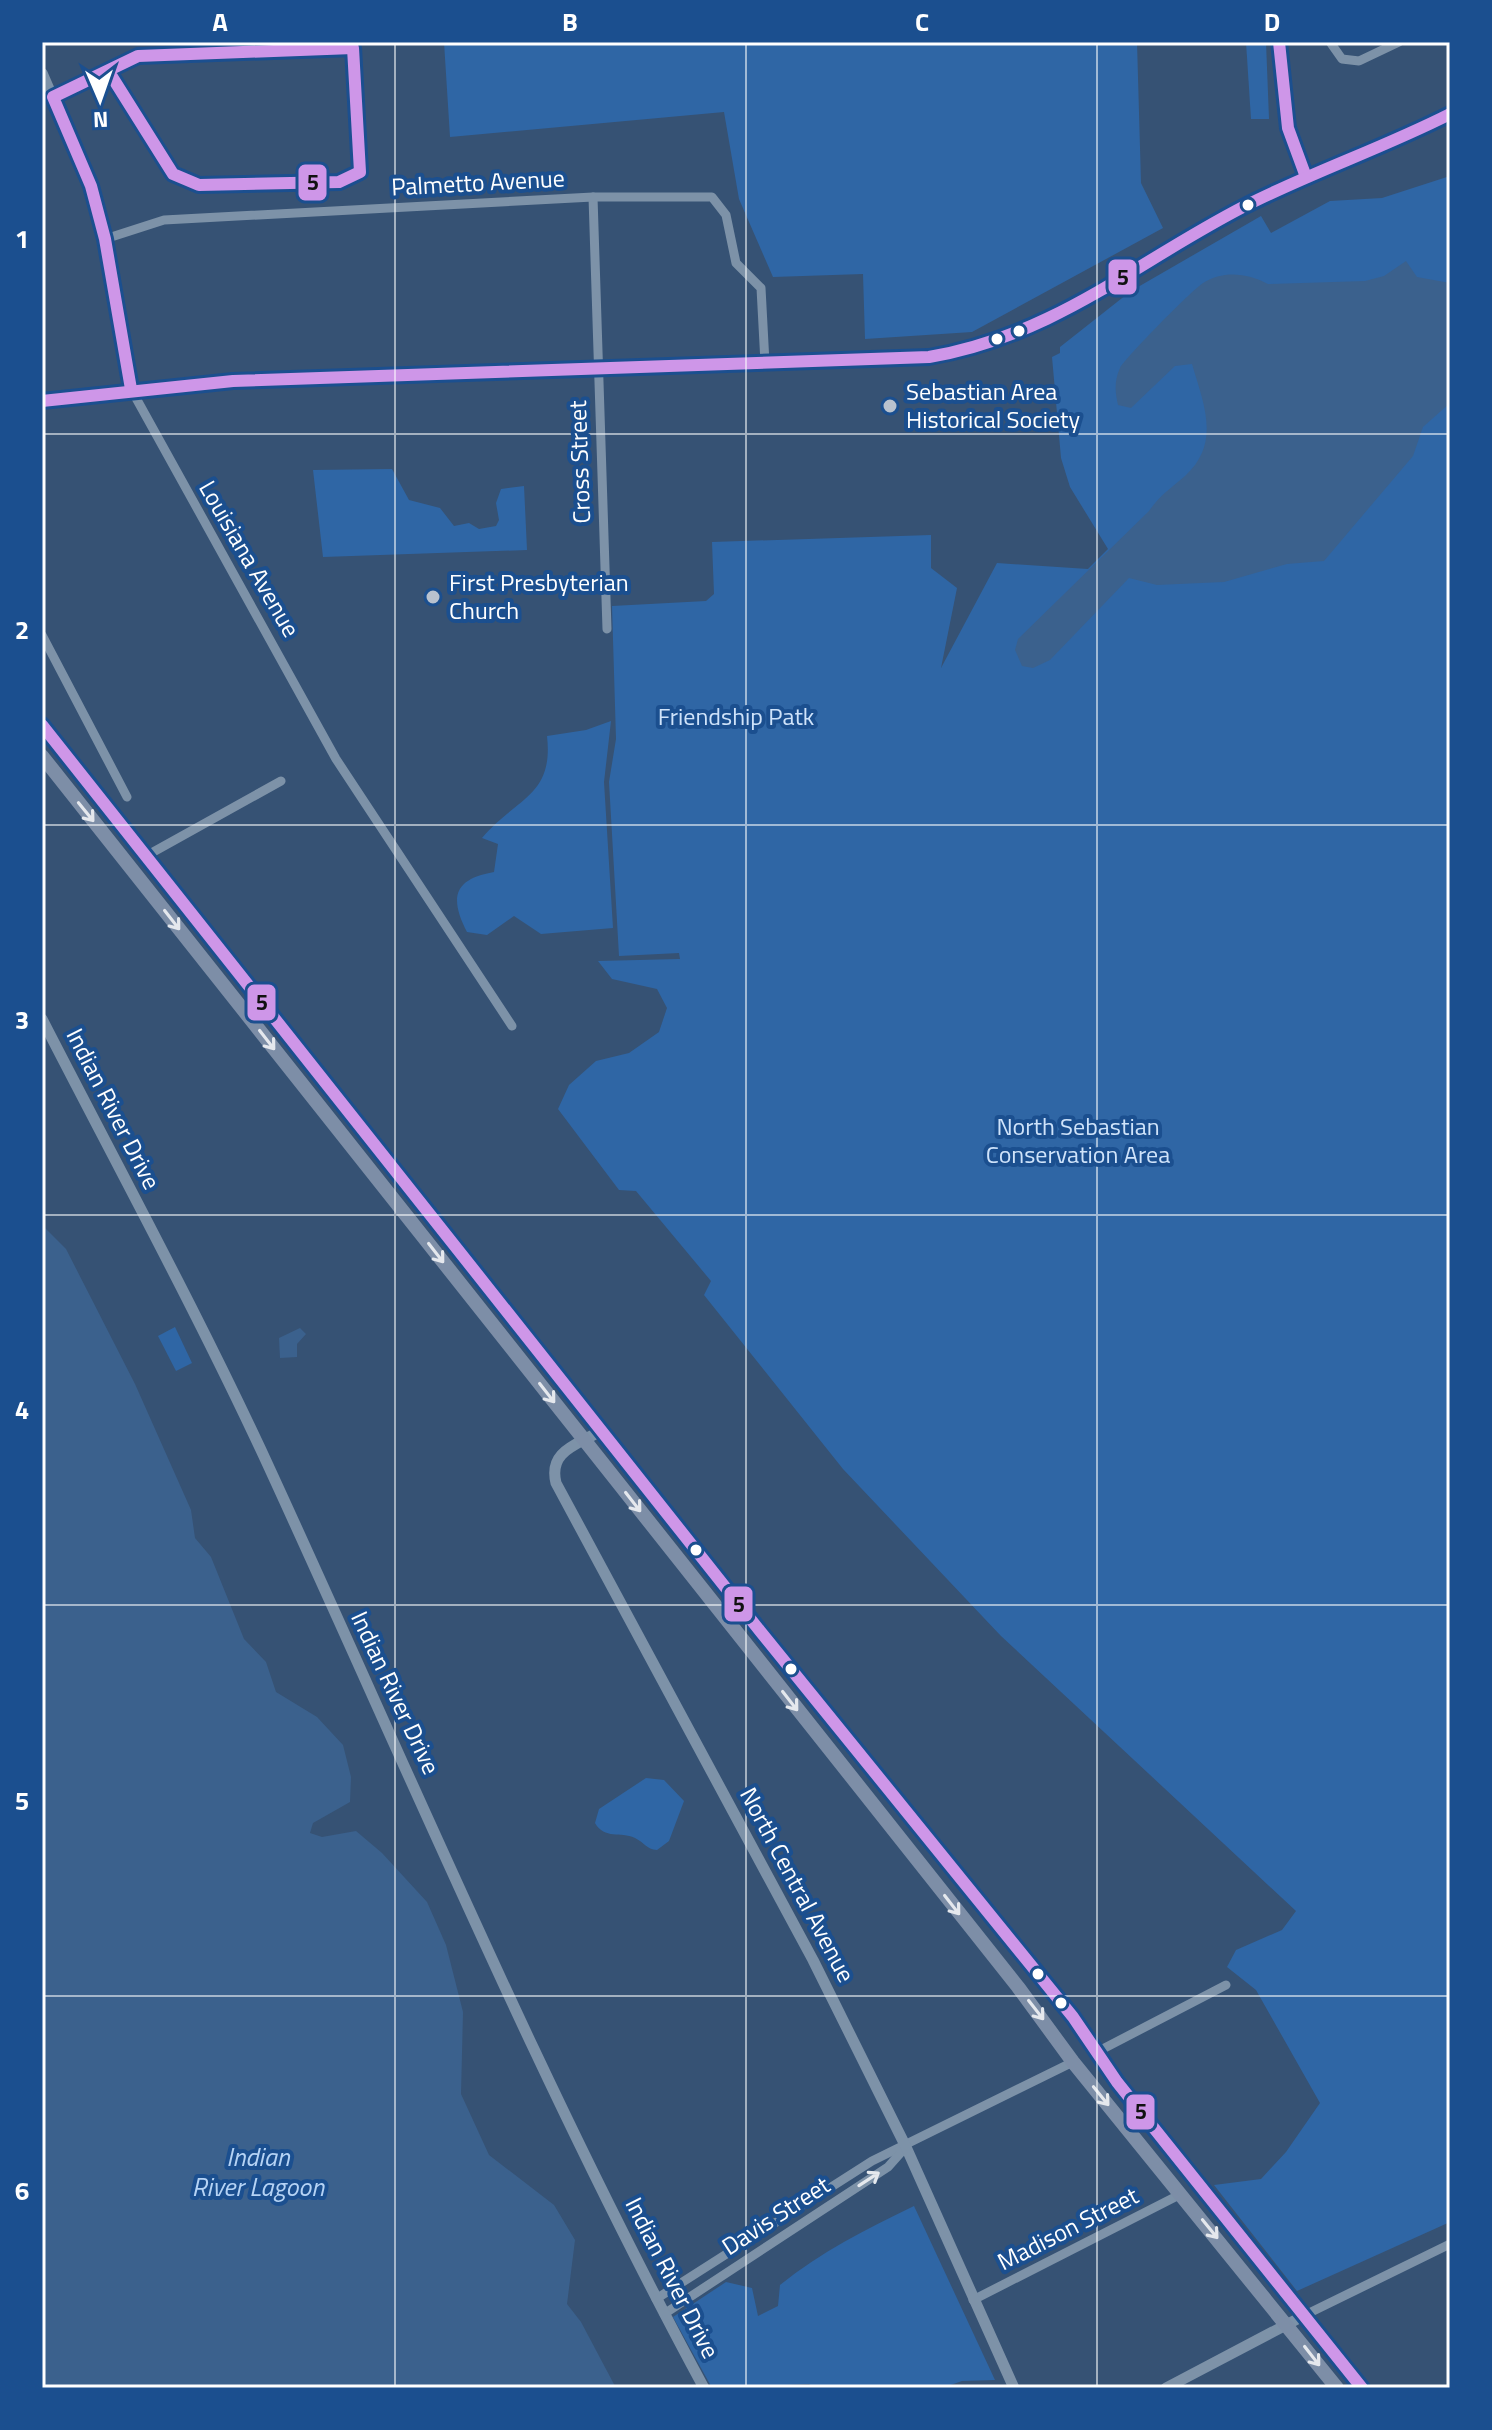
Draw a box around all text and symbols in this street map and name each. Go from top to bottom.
text: A [212,2,228,41]
text: B [562,2,578,41]
text: C [915,2,929,41]
text: D [1264,2,1280,41]
north arrow [60,60,140,140]
text: N [92,103,109,137]
street label: Palmetto Avenue [390,159,566,205]
line badge: 5 [297,163,328,202]
text: 5 [307,165,319,199]
unlabelled marker [1240,197,1256,213]
text: 1 [15,219,29,258]
line badge: 5 [1107,258,1138,296]
text: 5 [1117,260,1129,294]
unlabelled marker [1011,323,1027,339]
unlabelled marker [989,331,1005,347]
place label: Sebastian Area Historical Society [906,373,1080,437]
marker: Sebastian Area Historical Society [881,397,899,415]
street label: Cross Street [559,399,599,524]
street label: Louisiana Avenue [190,473,309,644]
place label: First Presbyterian Church [449,564,629,628]
marker: First Presbyterian Church [424,588,442,606]
text: 2 [15,610,29,649]
park label: Friendship Patk [658,698,815,734]
one-way arrow [78,801,95,822]
one-way arrow [162,909,180,930]
line badge: 5 [246,983,277,1022]
text: 5 [256,985,268,1019]
text: 3 [15,1000,29,1039]
street label: Indian River Drive [58,1022,170,1195]
one-way arrow [259,1029,276,1050]
park label: North Sebastian Conservation Area [986,1108,1170,1172]
one-way arrow [427,1242,444,1263]
one-way arrow [539,1382,556,1403]
text: 4 [15,1390,29,1429]
one-way arrow [624,1491,641,1512]
unlabelled marker [688,1542,704,1558]
line badge: 5 [723,1585,754,1623]
text: 5 [733,1587,745,1621]
street label: Indian River Drive [342,1605,450,1780]
unlabelled marker [783,1661,799,1677]
one-way arrow [781,1690,799,1711]
text: 5 [15,1781,29,1820]
street label: North Central Avenue [731,1781,864,1988]
one-way arrow [943,1894,961,1915]
unlabelled marker [1030,1966,1046,1982]
unlabelled marker [1053,1995,1069,2011]
one-way arrow [1028,1999,1045,2020]
one-way arrow [1092,2085,1110,2106]
line badge: 5 [1125,2093,1156,2131]
text: 5 [1135,2094,1147,2128]
water label: Indian River Lagoon [192,2137,325,2206]
street label: Davis Street [714,2166,837,2264]
text: 6 [15,2171,29,2210]
one-way arrow [858,2171,880,2187]
street label: Madison Street [991,2177,1145,2279]
street label: Indian River Drive [617,2191,729,2364]
one-way arrow [1201,2218,1218,2239]
one-way arrow [1303,2345,1320,2366]

